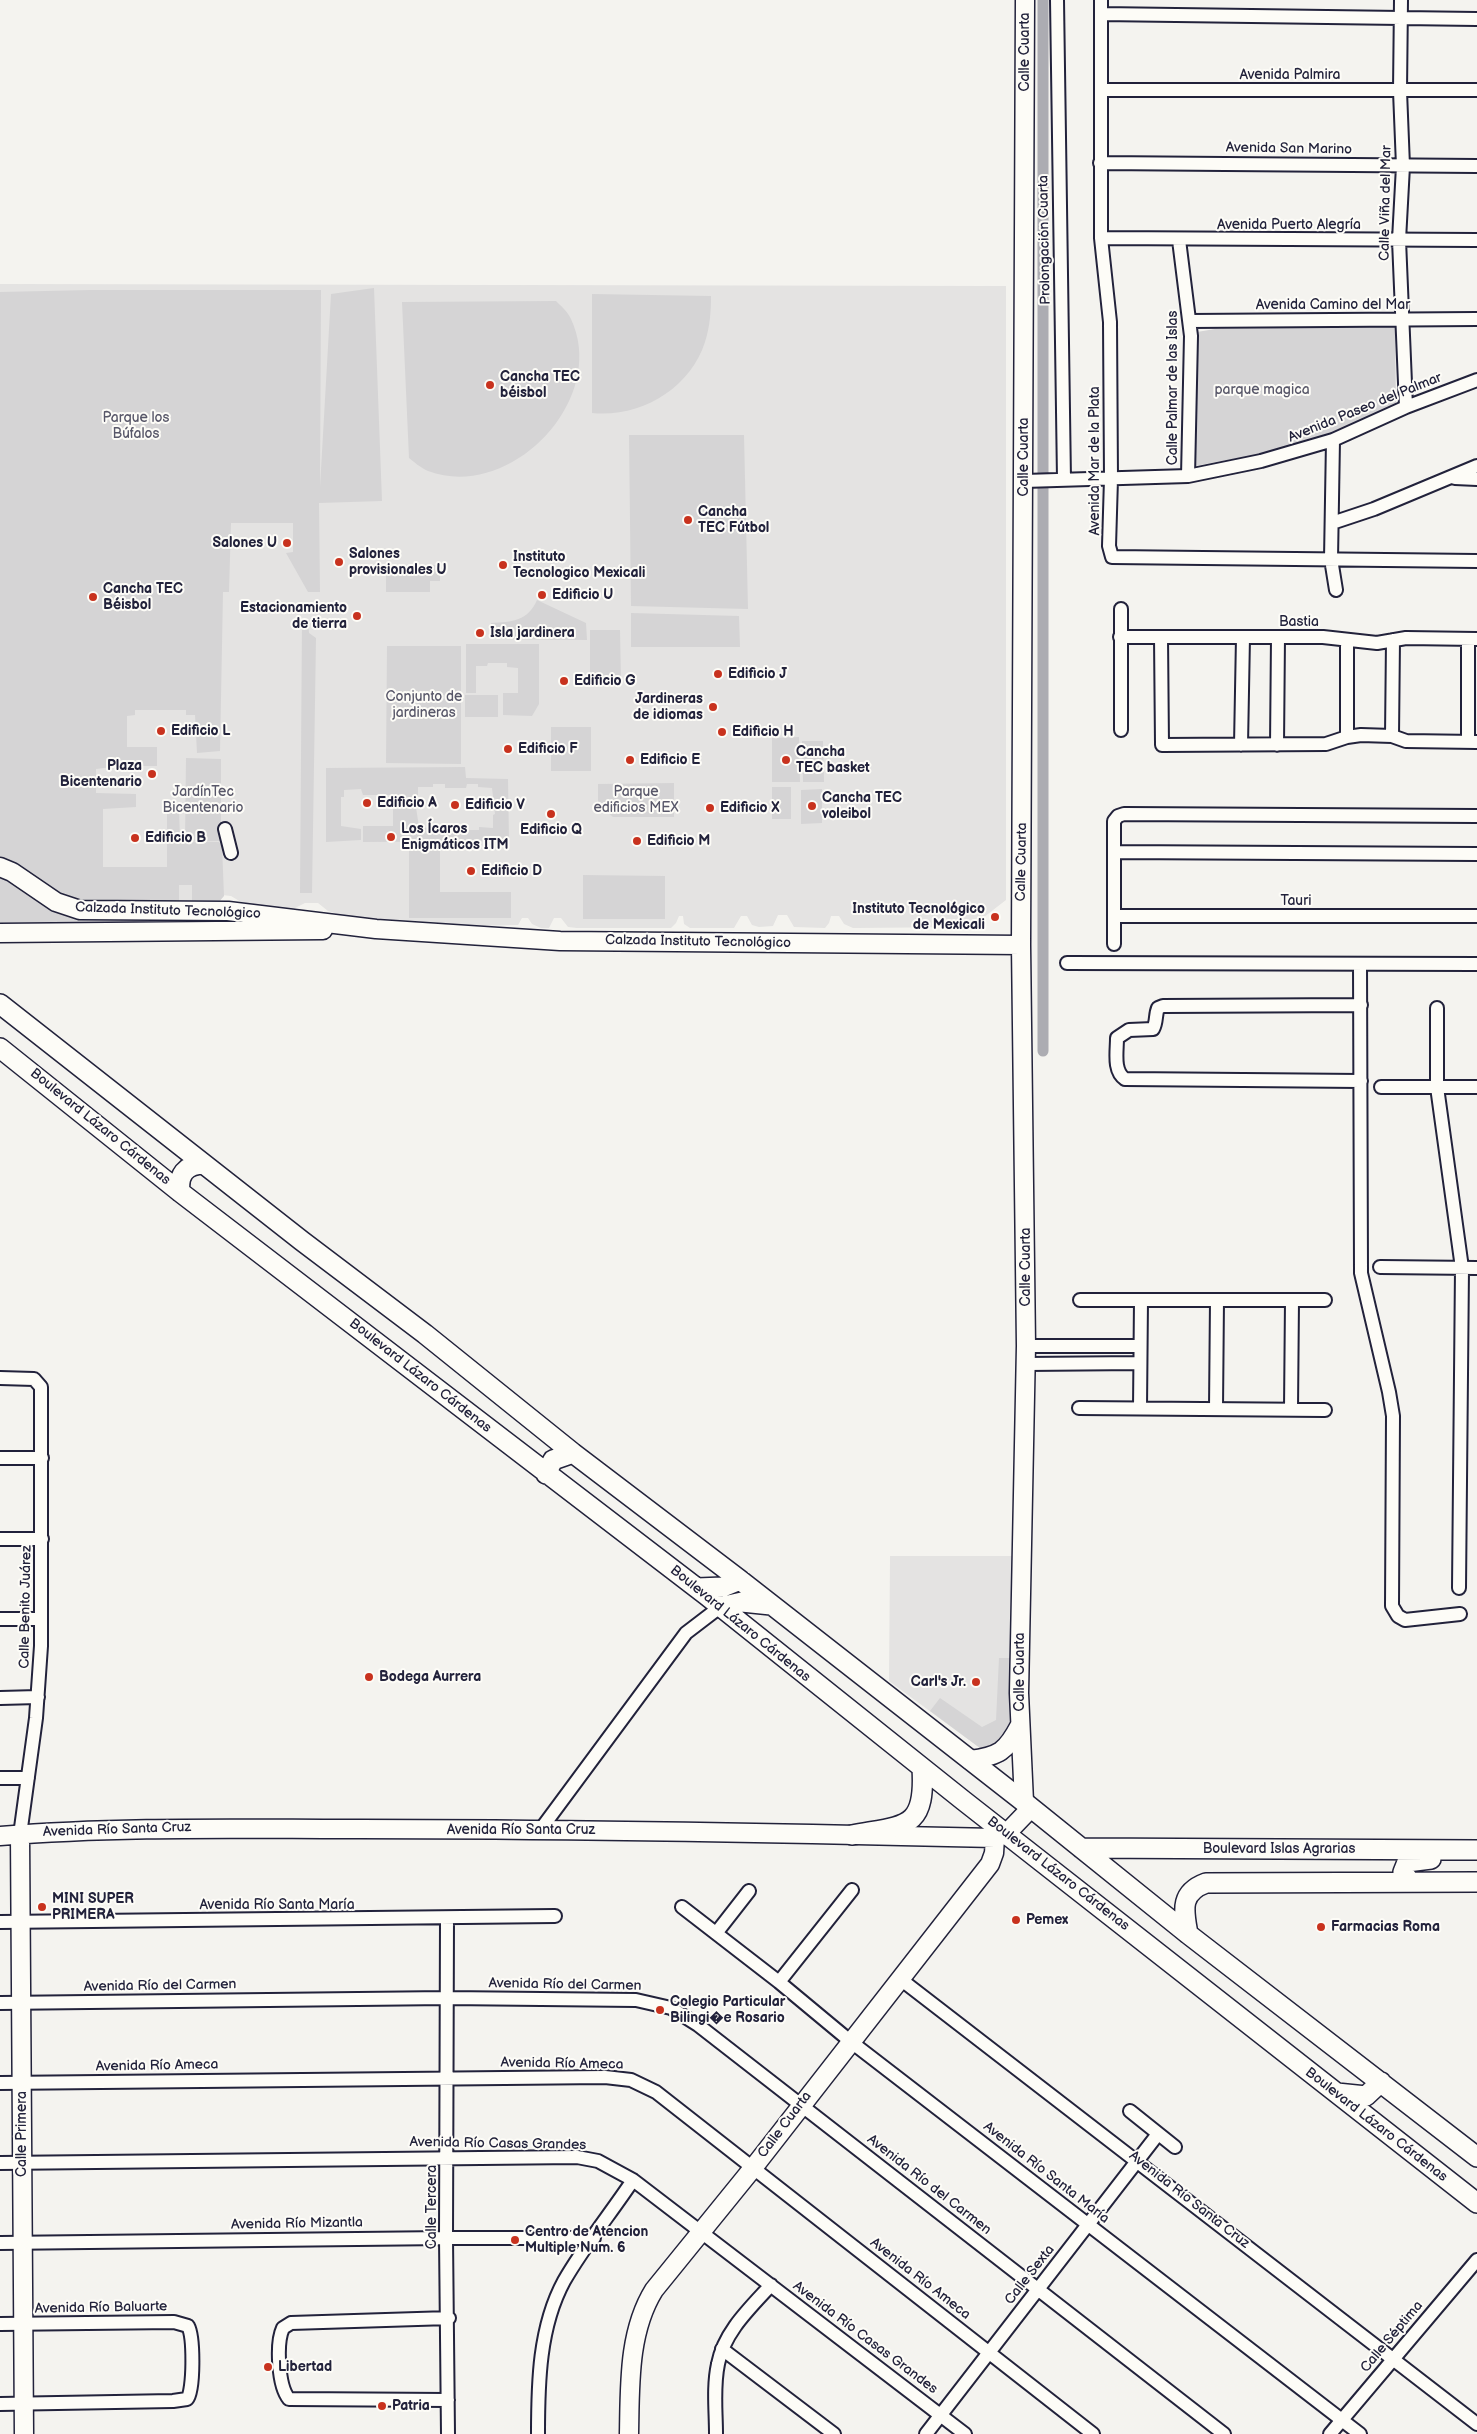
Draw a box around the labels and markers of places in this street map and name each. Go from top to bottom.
place label: Cancha TEC béisbol [500,369,580,402]
marker: Cancha TEC béisbol [484,379,496,391]
place label: Cancha TEC Fútbol [698,504,769,536]
marker: Cancha TEC Fútbol [682,514,694,526]
place label: Salones U [212,535,277,551]
marker: Salones U [281,537,293,549]
place label: Salones provisionales U [349,546,446,578]
place label: Instituto Tecnologico Mexicali [513,549,645,582]
marker: Salones provisionales U [333,556,345,568]
marker: Instituto Tecnologico Mexicali [497,559,509,571]
place label: Cancha TEC Béisbol [103,581,183,614]
place label: Edificio U [552,587,613,603]
marker: Edificio U [536,589,548,601]
marker: Cancha TEC Béisbol [87,591,99,603]
place label: Estacionamiento de tierra [240,600,347,632]
marker: Estacionamiento de tierra [351,610,363,622]
place label: Isla jardinera [490,625,575,641]
marker: Isla jardinera [474,627,486,639]
place label: Edificio J [728,666,787,682]
marker: Edificio J [712,668,724,680]
place label: Edificio G [574,673,636,689]
marker: Edificio G [558,675,570,687]
place label: Jardineras de idiomas [633,691,703,724]
marker: Jardineras de idiomas [707,701,719,713]
place label: Edificio L [171,723,230,739]
place label: Edificio H [732,724,794,740]
marker: Edificio L [155,725,167,737]
marker: Edificio H [716,726,728,738]
place label: Edificio F [518,741,578,757]
marker: Edificio F [502,743,514,755]
place label: Cancha TEC basket [796,744,870,776]
place label: Edificio E [640,752,700,768]
marker: Edificio E [624,754,636,766]
marker: Cancha TEC basket [780,754,792,766]
place label: Plaza Bicentenario [60,758,142,790]
marker: Plaza Bicentenario [146,768,158,780]
place label: Cancha TEC voleibol [822,790,902,822]
place label: Edificio A [377,795,437,811]
marker: Edificio A [361,797,373,809]
place label: Edificio V [465,797,525,813]
marker: Edificio V [449,799,461,811]
place label: Edificio X [720,800,780,816]
marker: Cancha TEC voleibol [806,800,818,812]
marker: Edificio X [704,802,716,814]
marker: Edificio Q [545,808,557,820]
place label: Los Ícaros Enigmáticos ITM [401,821,508,854]
place label: Edificio Q [520,822,582,838]
place label: Edificio B [145,830,206,846]
marker: Los Ícaros Enigmáticos ITM [385,831,397,843]
marker: Edificio B [129,832,141,844]
place label: Edificio M [647,833,710,849]
marker: Edificio M [631,835,643,847]
place label: Edificio D [481,863,542,879]
marker: Edificio D [465,865,477,877]
place label: Instituto Tecnológico de Mexicali [852,901,985,934]
marker: Instituto Tecnológico de Mexicali [989,911,1001,923]
place label: Bodega Aurrera [379,1669,481,1685]
marker: Bodega Aurrera [363,1671,375,1683]
place label: Carl's Jr. [911,1674,966,1690]
marker: Carl's Jr. [970,1676,982,1688]
place label: MINI SUPER PRIMERA [52,1891,134,1924]
marker: MINI SUPER PRIMERA [36,1901,48,1913]
place label: Pemex [1026,1912,1068,1928]
marker: Pemex [1010,1914,1022,1926]
place label: Farmacias Roma [1331,1919,1440,1935]
marker: Farmacias Roma [1315,1921,1327,1933]
place label: Colegio Particular Bilingi�e Rosario [670,1994,785,2026]
marker: Colegio Particular Bilingi�e Rosario [654,2004,666,2016]
place label: Centro de Atencion Multiple Num. 6 [525,2224,648,2256]
marker: Centro de Atencion Multiple Num. 6 [509,2234,521,2246]
place label: Libertad [278,2359,332,2375]
marker: Libertad [262,2361,274,2373]
place label: Patria [392,2398,430,2414]
marker: Patria [376,2400,388,2412]

